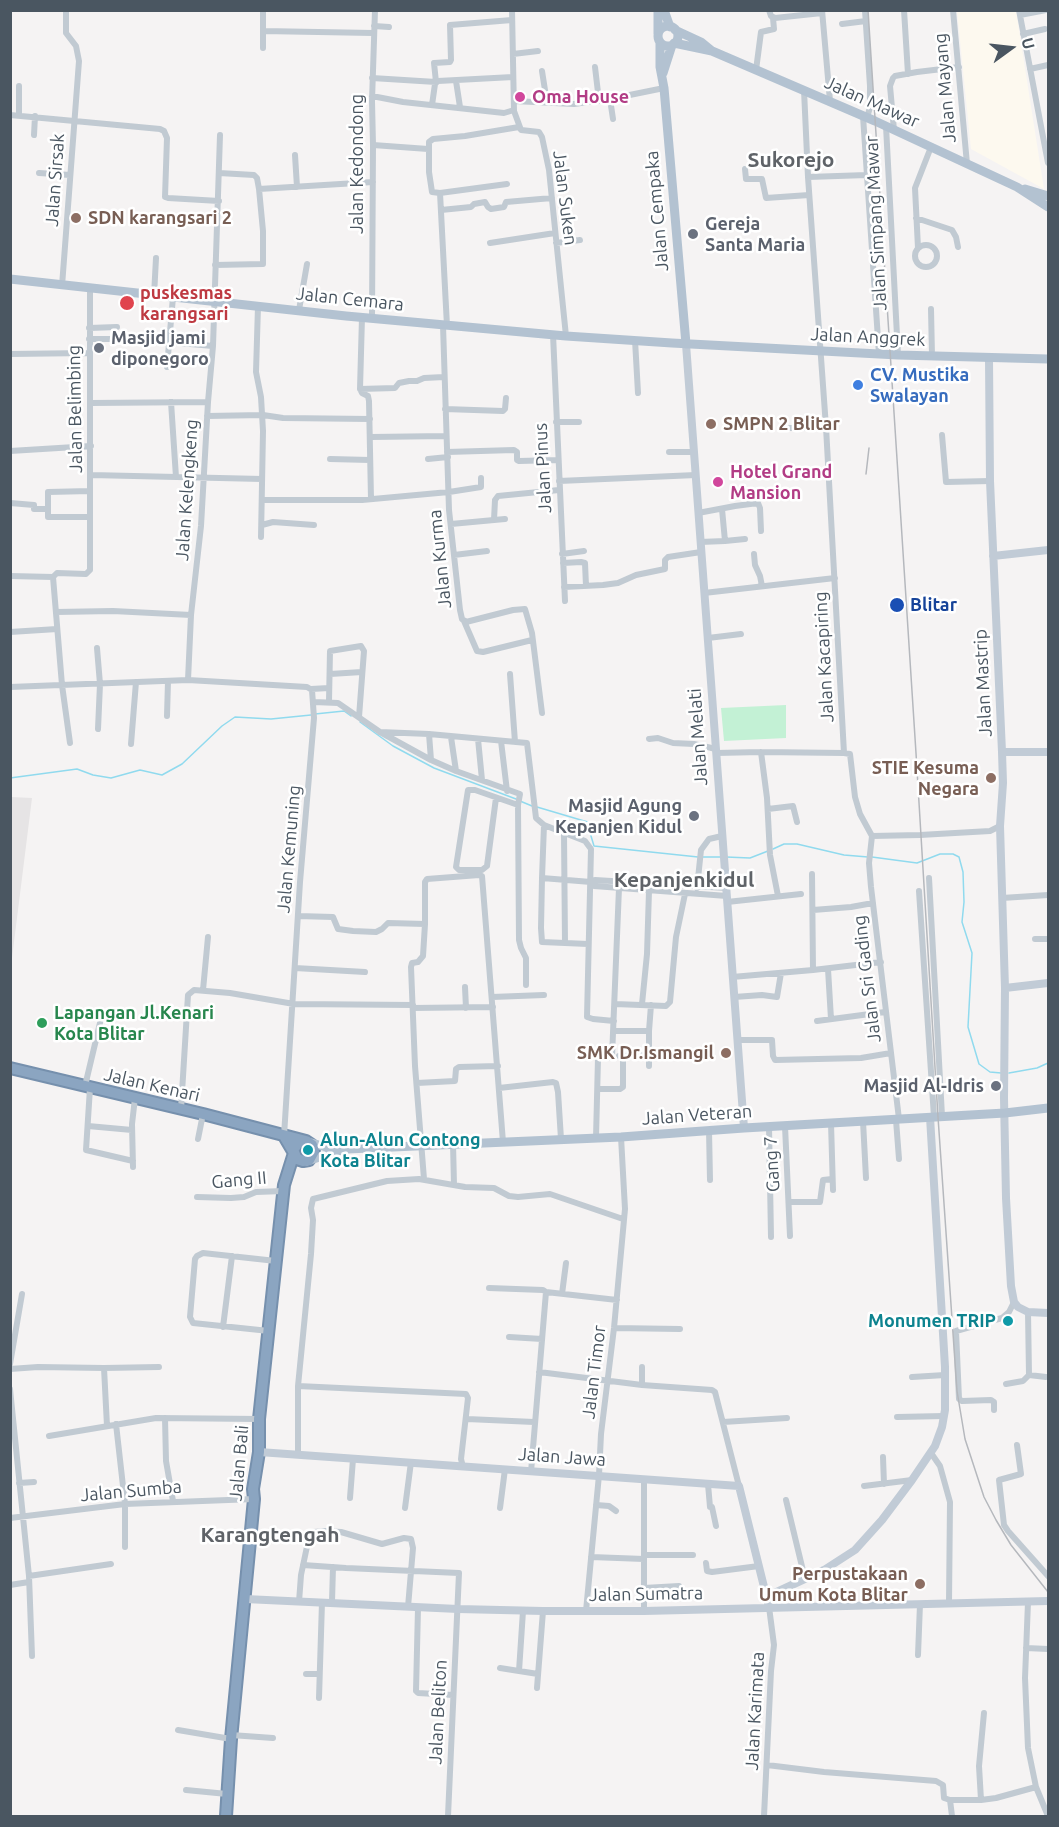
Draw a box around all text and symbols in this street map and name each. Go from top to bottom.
north arrow [981,18,1041,78]
street label: Jalan Mayang [929,32,961,144]
text: U [1018,36,1039,51]
street label: Jalan Mawar [821,72,923,132]
place label: Oma House [532,86,629,108]
marker: Oma House [513,90,527,104]
street label: Jalan Kedondong [346,94,368,234]
street label: Jalan Sirsak [41,133,69,227]
street label: Jalan Simpang Mawar [861,135,891,311]
district label: Sukorejo [747,147,835,173]
street label: Jalan Suken [548,149,582,247]
street label: Jalan Cempaka [641,150,673,272]
place label: SDN karangsari 2 [88,207,232,229]
marker: SDN karangsari 2 [69,211,83,225]
place label: Gereja Santa Maria [705,213,805,256]
marker: Gereja Santa Maria [686,227,700,241]
place label: puskesmas karangsari [140,282,232,324]
street label: Jalan Cemara [295,283,405,315]
marker: puskesmas karangsari [118,294,136,312]
street label: Jalan Anggrek [810,323,926,351]
place label: Masjid jami diponegoro [111,327,209,370]
marker: Masjid jami diponegoro [92,341,106,355]
street label: Jalan Belimbing [63,345,87,473]
place label: CV. Mustika Swalayan [870,364,969,406]
marker: CV. Mustika Swalayan [851,378,865,392]
place label: SMPN 2 Blitar [723,413,840,435]
marker: SMPN 2 Blitar [704,417,718,431]
street label: Jalan Kelengkeng [171,419,203,561]
street label: Jalan Pinus [530,422,556,514]
place label: Hotel Grand Mansion [730,461,832,504]
marker: Hotel Grand Mansion [711,475,725,489]
street label: Jalan Kurma [424,508,456,610]
street label: Jalan Kacapiring [810,591,838,723]
place label: Blitar [910,594,957,616]
marker: Blitar [888,596,906,614]
street label: Jalan Mastrip [969,628,997,738]
street label: Jalan Melati [684,688,712,786]
place label: STIE Kesuma Negara [872,757,979,800]
marker: STIE Kesuma Negara [984,771,998,785]
street label: Jalan Kemuning [273,784,305,914]
place label: Masjid Agung Kepanjen Kidul [555,795,682,838]
marker: Masjid Agung Kepanjen Kidul [687,809,701,823]
district label: Kepanjenkidul [614,867,754,893]
street label: Jalan Sri Gading [848,914,886,1044]
place label: Lapangan Jl.Kenari Kota Blitar [54,1002,214,1044]
marker: Lapangan Jl.Kenari Kota Blitar [35,1016,49,1030]
place label: SMK Dr.Ismangil [577,1042,714,1064]
marker: SMK Dr.Ismangil [719,1046,733,1060]
street label: Jalan Kenari [102,1063,202,1107]
place label: Masjid Al-Idris [864,1075,984,1097]
marker: Masjid Al-Idris [989,1079,1003,1093]
street label: Jalan Veteran [641,1100,753,1130]
place label: Alun-Alun Contong Kota Blitar [320,1129,481,1172]
street label: Gang 7 [760,1135,784,1193]
marker: Alun-Alun Contong Kota Blitar [301,1143,315,1157]
street label: Gang II [211,1167,267,1193]
place label: Monumen TRIP [868,1310,996,1332]
marker: Monumen TRIP [1001,1314,1015,1328]
street label: Jalan Timor [578,1324,610,1420]
street label: Jalan Bali [225,1424,253,1502]
street label: Jalan Jawa [517,1443,607,1471]
street label: Jalan Sumba [79,1476,183,1506]
district label: Karangtengah [201,1522,339,1548]
place label: Perpustakaan Umum Kota Blitar [759,1563,908,1606]
marker: Perpustakaan Umum Kota Blitar [913,1577,927,1591]
street label: Jalan Sumatra [589,1582,703,1606]
street label: Jalan Karimata [741,1651,769,1771]
street label: Jalan Beliton [424,1659,452,1765]

